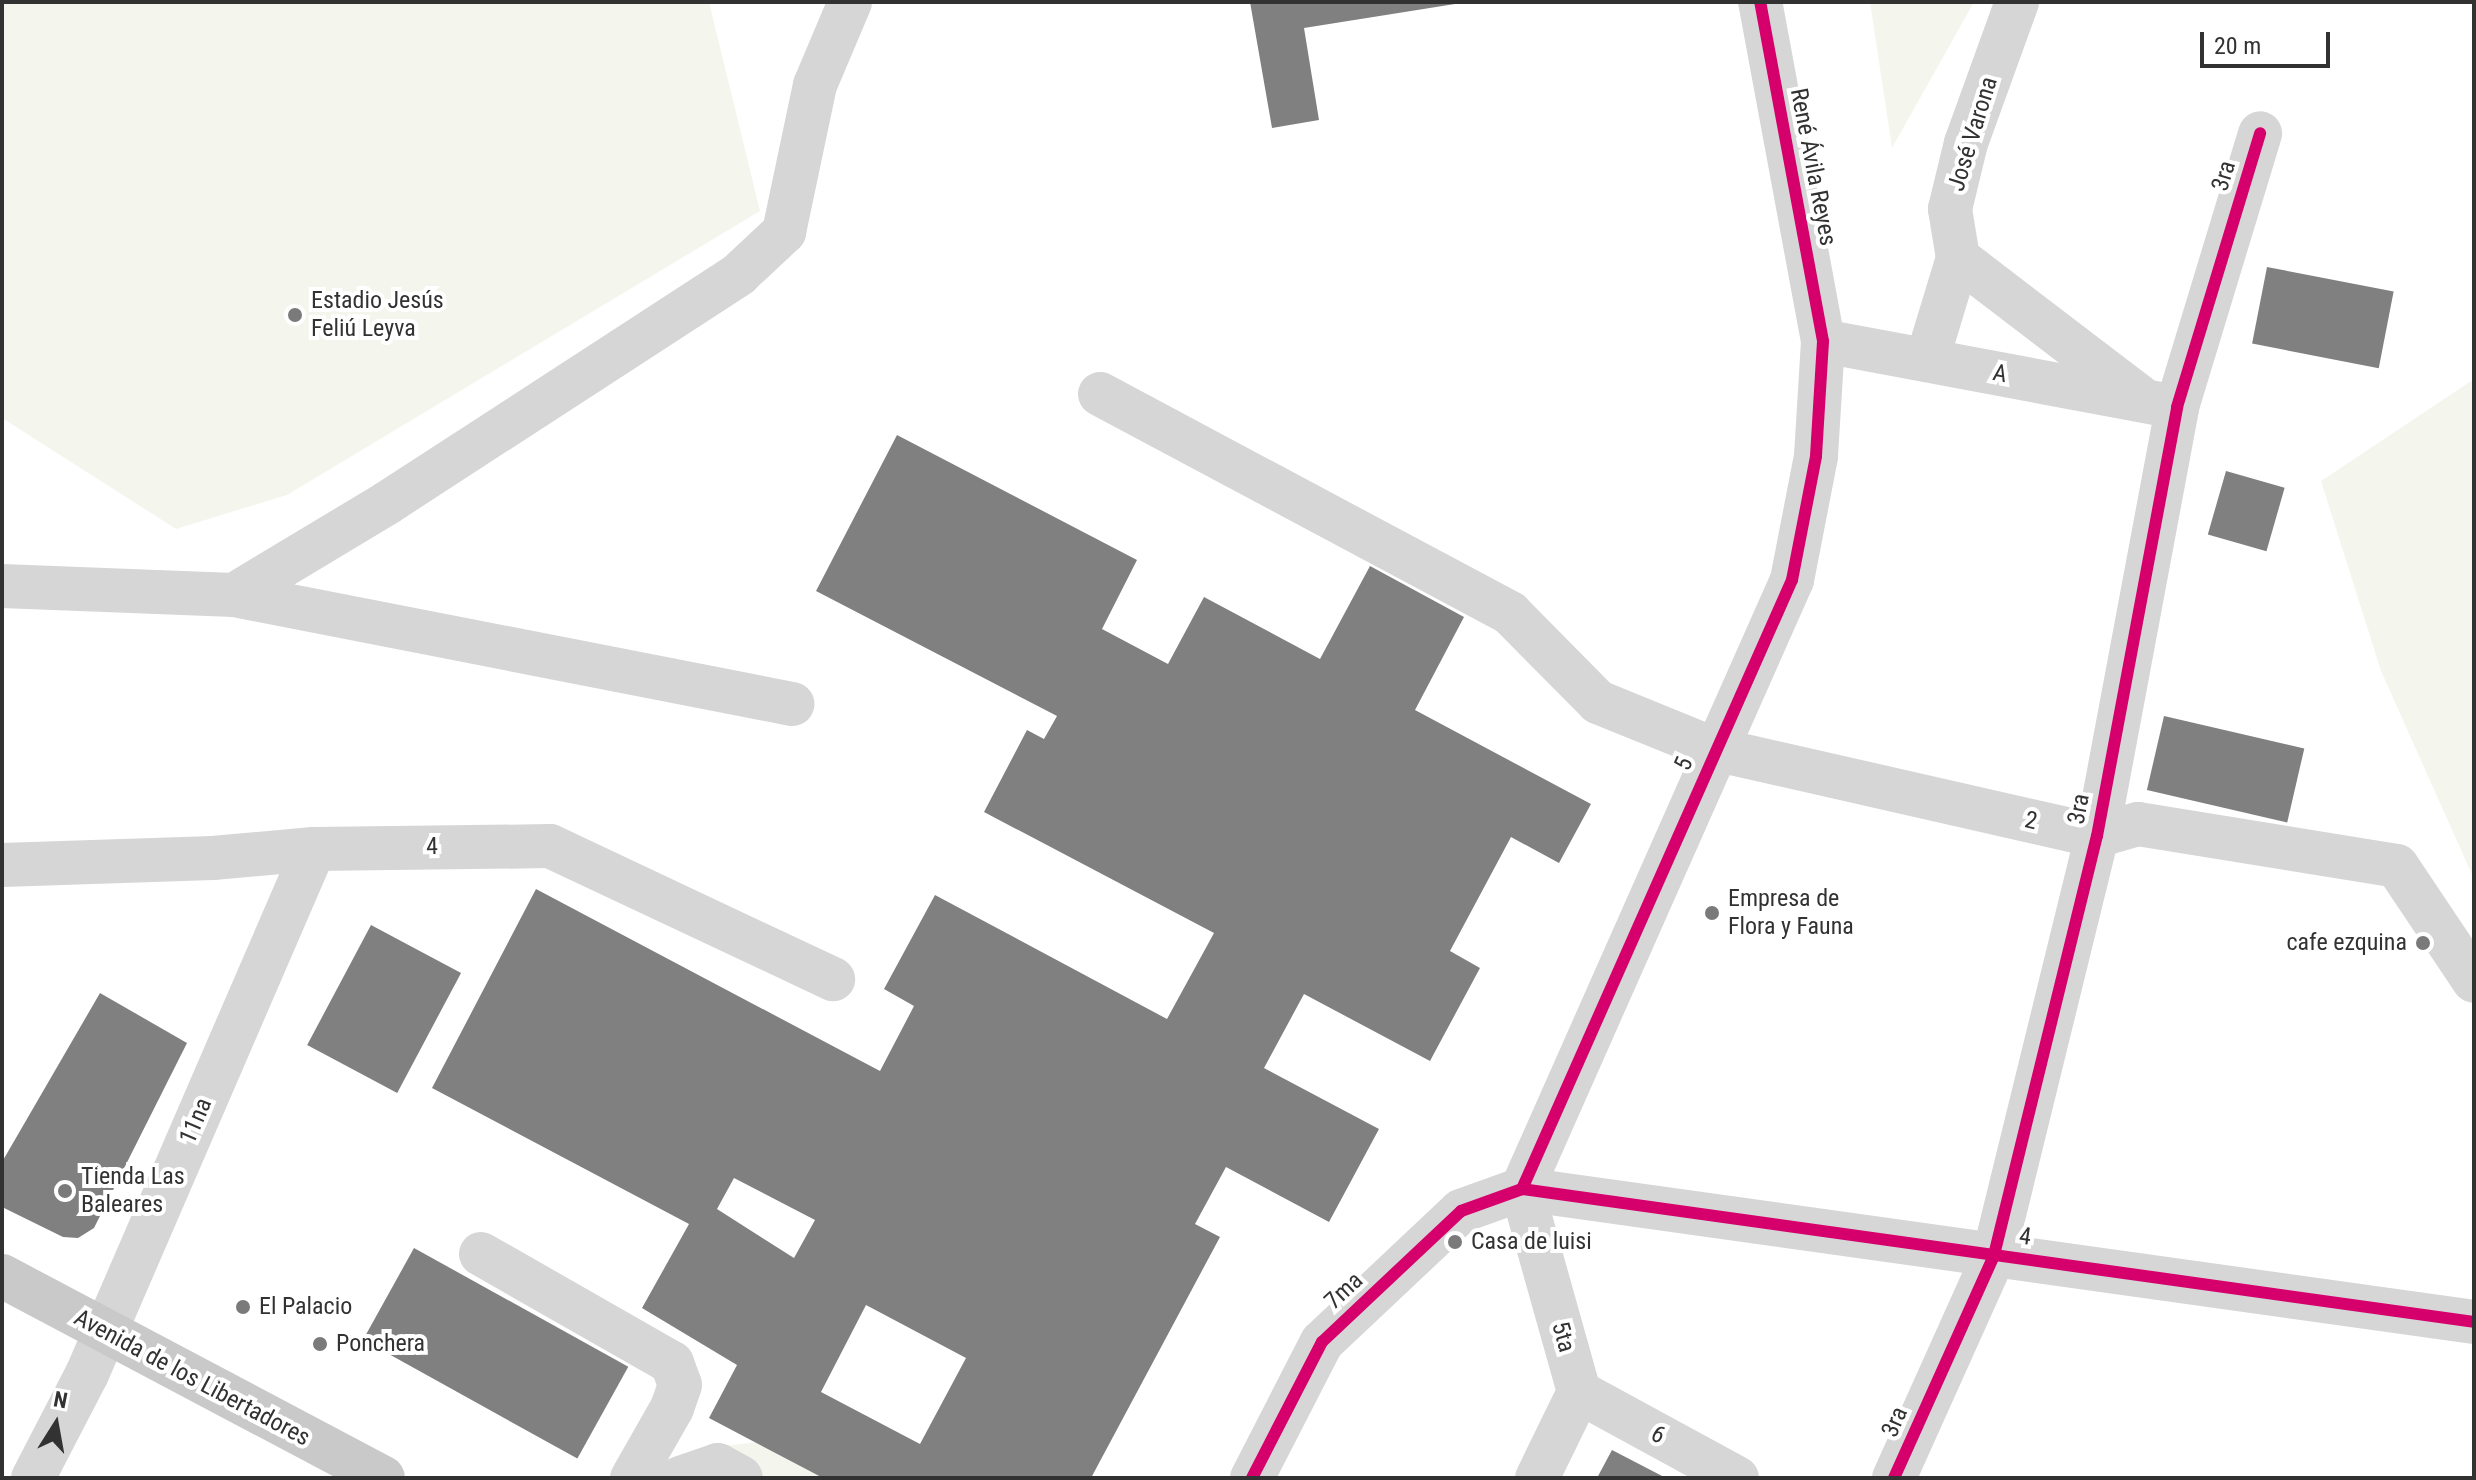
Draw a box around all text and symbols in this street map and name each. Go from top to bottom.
scale bar [2204,16,2334,66]
text: 20 m [2214,32,2261,60]
street label: José Varona [1942,73,2004,195]
street label: René Ávila Reyes [1784,86,1842,248]
street label: 3ra [2206,157,2242,195]
place label: Estadio Jesús Feliú Leyva [311,287,444,343]
marker: Estadio Jesús Feliú Leyva [286,306,304,324]
street label: A [1990,359,2010,389]
street label: 5 [1668,753,1700,775]
street label: 3ra [2062,791,2096,827]
street label: 2 [2022,806,2040,836]
street label: 4 [426,832,438,862]
place label: Empresa de Flora y Fauna [1728,885,1854,941]
marker: Empresa de Flora y Fauna [1703,904,1721,922]
place label: cafe ezquina [2287,929,2407,957]
marker: cafe ezquina [2414,934,2432,952]
street label: 11na [174,1094,218,1148]
place label: Tienda Las Baleares [81,1163,185,1219]
marker: Tienda Las Baleares [56,1182,74,1200]
street label: 4 [2017,1222,2033,1252]
place label: Casa de luisi [1471,1228,1592,1256]
marker: Casa de luisi [1446,1233,1464,1251]
street label: 7ma [1319,1266,1369,1316]
place label: El Palacio [259,1293,352,1321]
marker: El Palacio [234,1298,252,1316]
street label: Avenida de los Libertadores [69,1304,315,1452]
street label: 5ta [1545,1318,1581,1356]
place label: Ponchera [336,1330,425,1358]
marker: Ponchera [311,1335,329,1353]
north arrow [16,1384,96,1464]
text: N [52,1386,70,1414]
street label: 3ra [1876,1402,1914,1442]
street label: 6 [1646,1420,1670,1450]

